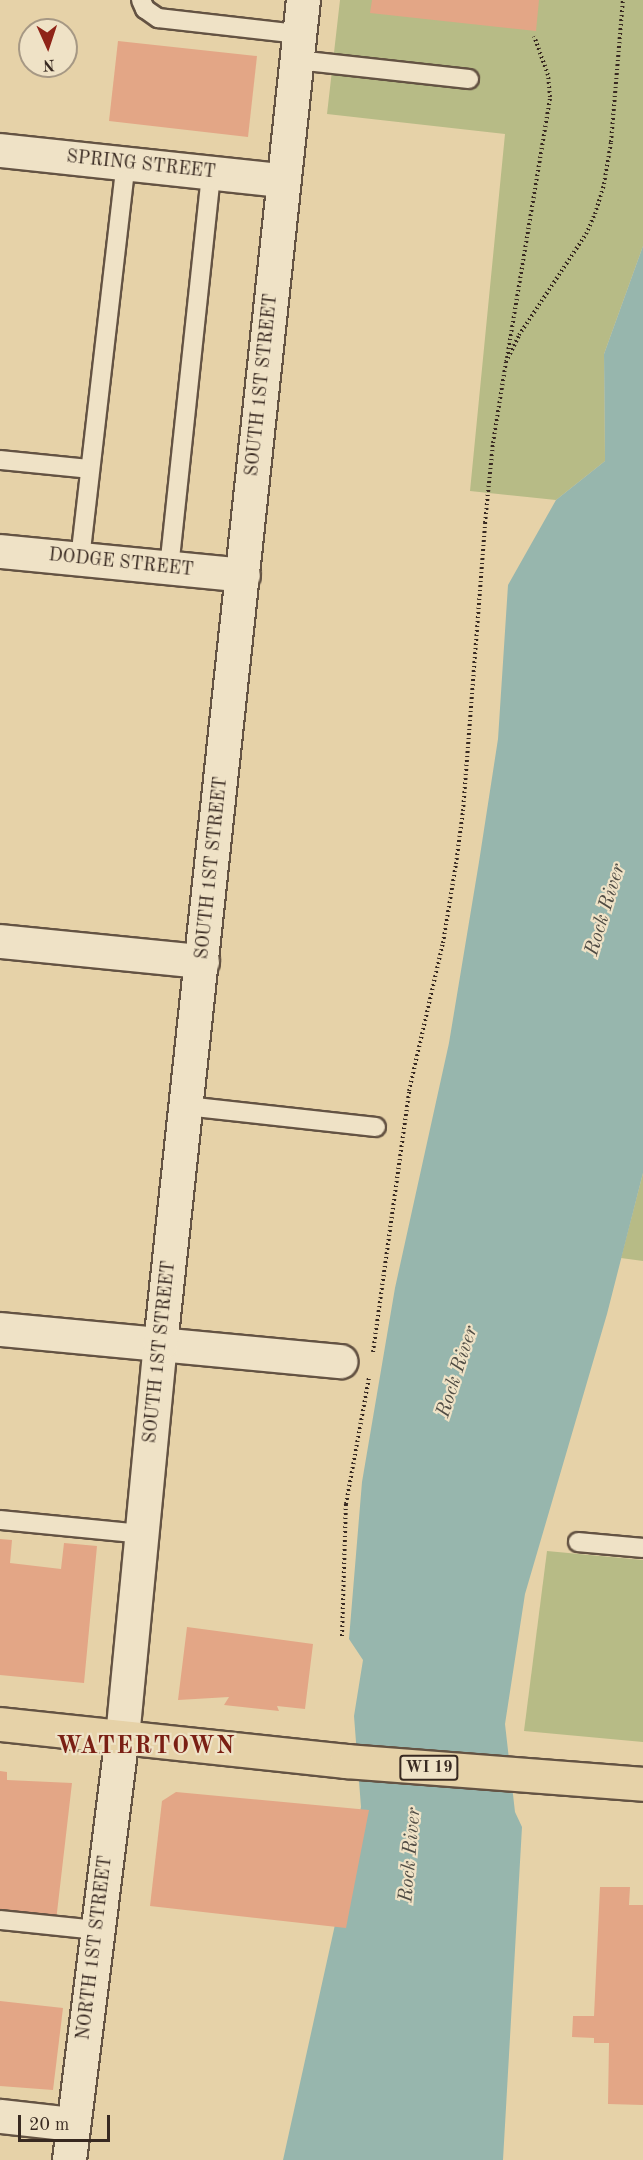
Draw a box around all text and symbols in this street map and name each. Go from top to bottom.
north arrow [18,18,78,78]
text: N [42,56,55,72]
street label: SPRING STREET [65,146,217,184]
street label: SOUTH 1ST STREET [242,293,282,477]
street label: DODGE STREET [47,545,195,581]
street label: SOUTH 1ST STREET [192,776,232,960]
water label: Rock River [581,861,631,959]
street label: SOUTH 1ST STREET [140,1260,180,1444]
water label: Rock River [432,1323,484,1421]
district label: WATERTOWN [56,1734,236,1762]
road number: WI 19 [399,1755,459,1781]
water label: Rock River [395,1807,427,1903]
street label: NORTH 1ST STREET [73,1855,117,2041]
scale bar [21,2103,112,2141]
text: 20 m [29,2116,69,2134]

